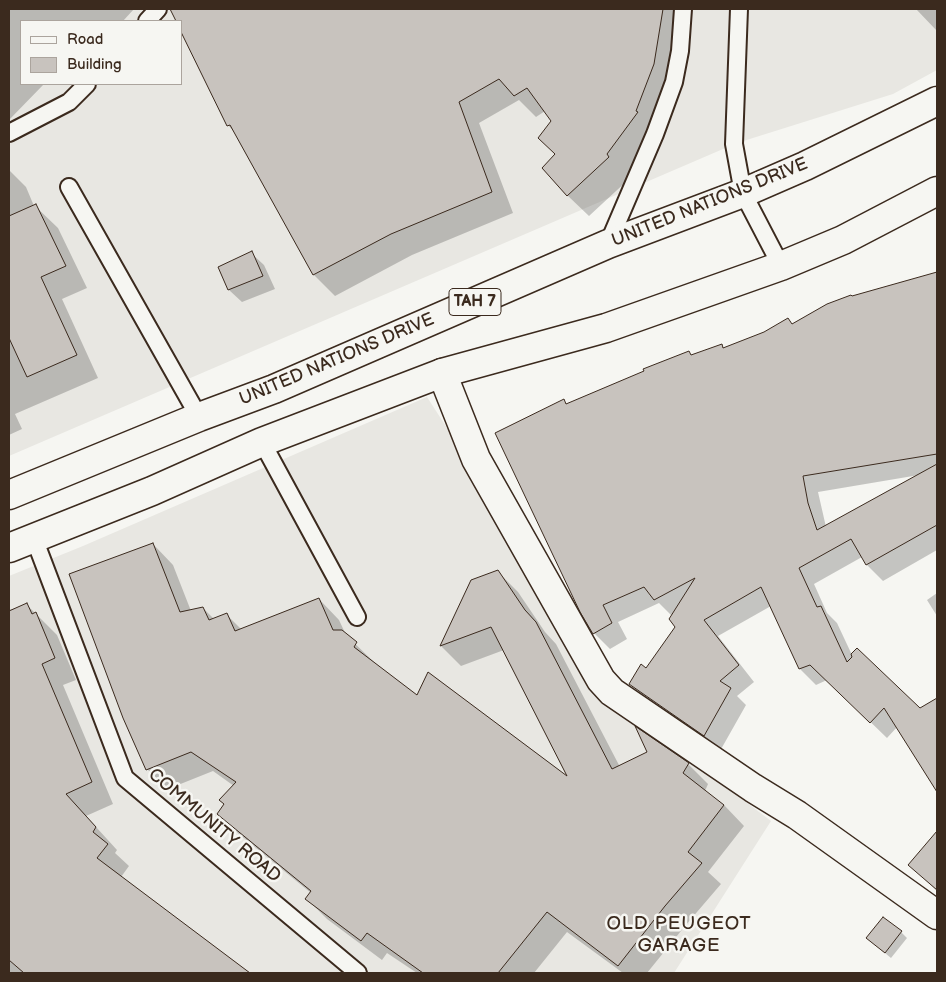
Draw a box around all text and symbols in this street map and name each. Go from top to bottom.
legend [20,20,182,85]
text: Road [67,30,103,49]
text: Building [67,55,122,74]
street label: UNITED NATIONS DRIVE [609,154,811,252]
road number: TAH 7 [449,288,501,316]
street label: UNITED NATIONS DRIVE [236,309,438,411]
street label: COMMUNITY ROAD [143,764,285,888]
district label: OLD PEUGEOT GARAGE [605,913,753,957]

